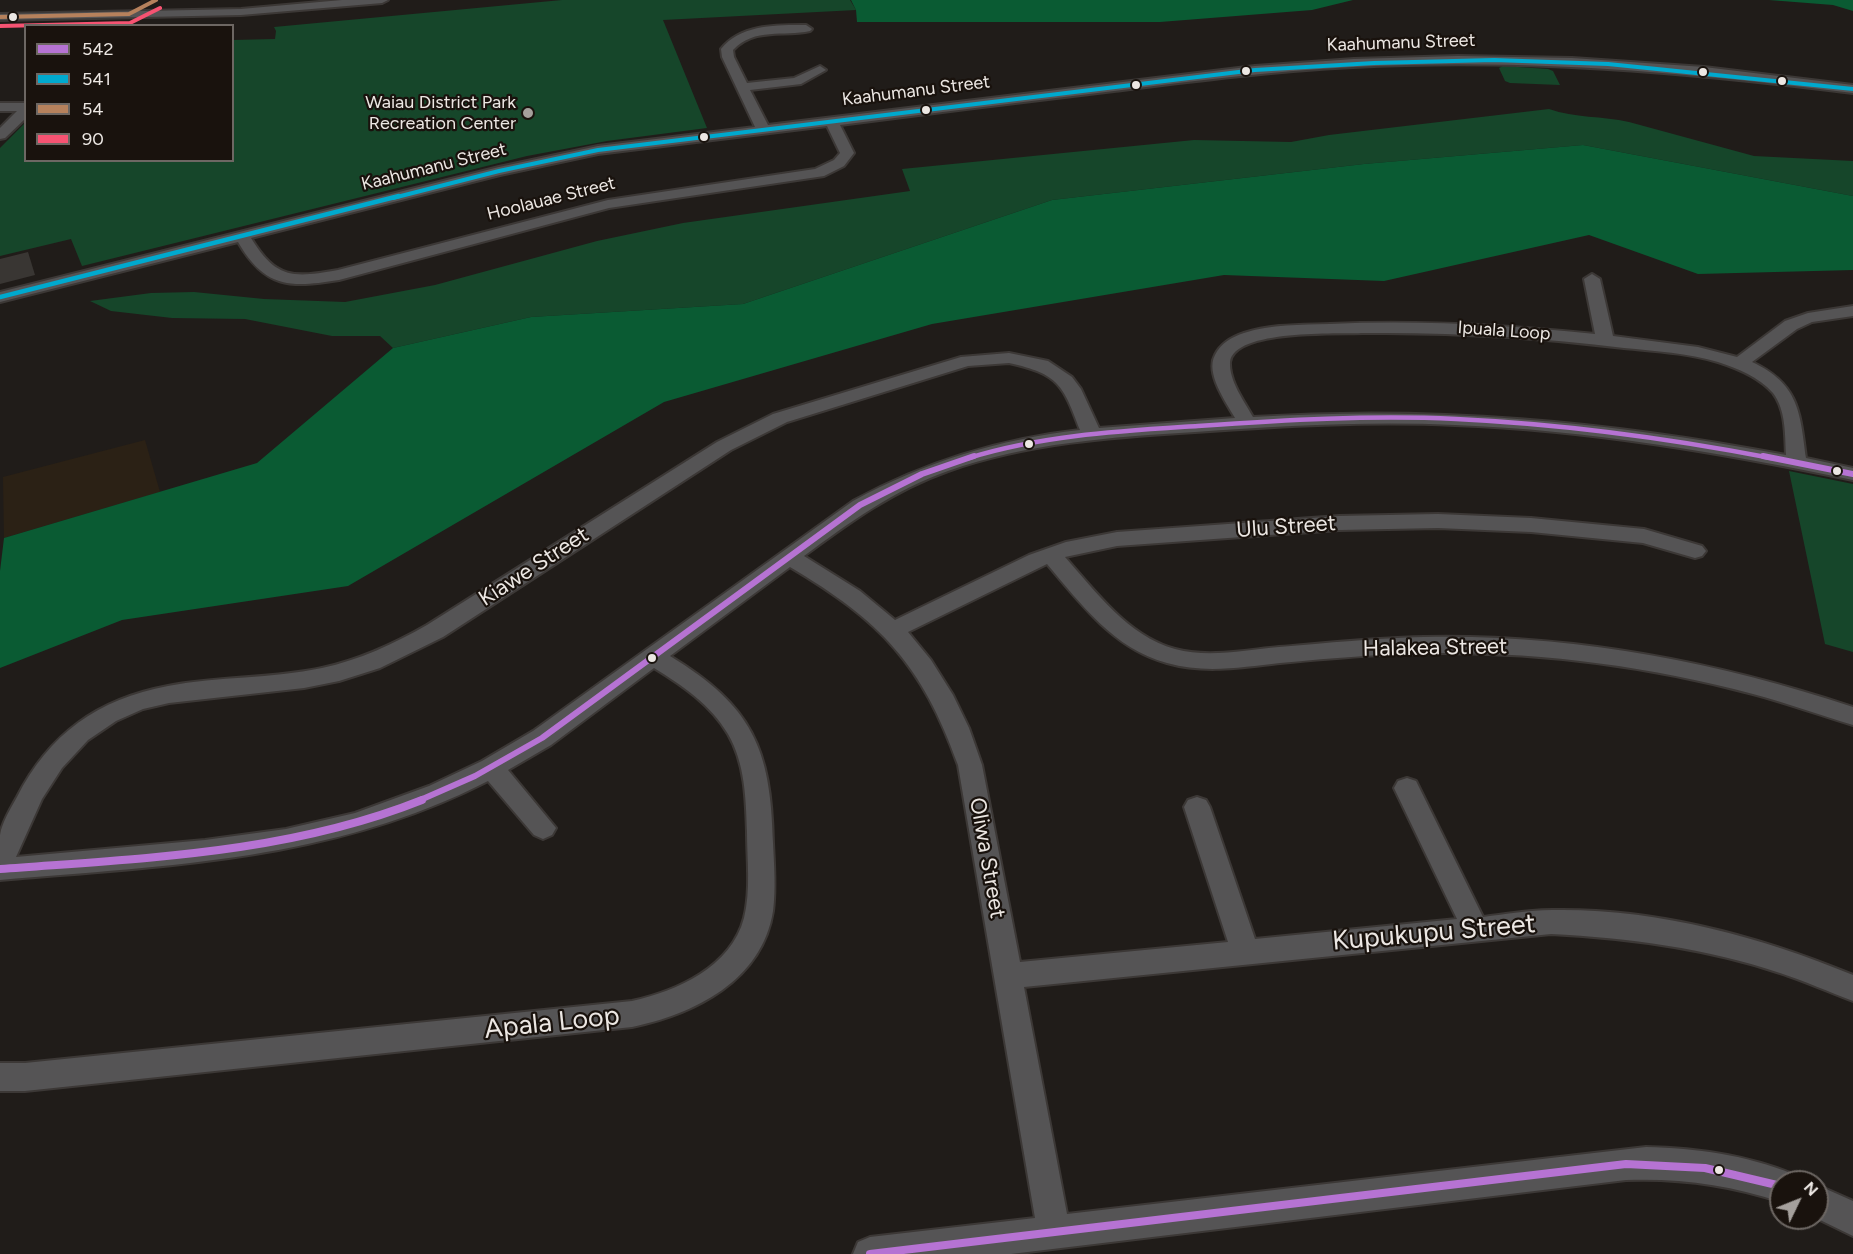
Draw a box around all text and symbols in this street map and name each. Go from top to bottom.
unlabelled marker [7,11,19,23]
legend [24,24,234,162]
street label: Kaahumanu Street [1326,30,1476,56]
text: 542 [82,38,114,60]
unlabelled marker [1240,65,1252,77]
unlabelled marker [1697,66,1709,78]
text: 541 [82,68,111,90]
street label: Kaahumanu Street [841,71,991,111]
unlabelled marker [1776,75,1788,87]
unlabelled marker [1130,79,1142,91]
place label: Waiau District Park Recreation Center [365,92,516,134]
text: 54 [82,98,104,120]
unlabelled marker [920,104,932,116]
marker: Waiau District Park Recreation Center [521,106,535,120]
text: 90 [82,128,104,150]
unlabelled marker [698,131,710,143]
street label: Kaahumanu Street [359,139,509,195]
street label: Hoolauae Street [485,173,617,225]
street label: Ipuala Loop [1457,317,1551,345]
unlabelled marker [1023,438,1035,450]
unlabelled marker [1831,465,1843,477]
street label: Ulu Street [1235,510,1337,544]
street label: Kiawe Street [474,522,594,612]
street label: Halakea Street [1363,634,1507,662]
unlabelled marker [646,652,658,664]
street label: Oliwa Street [963,796,1011,920]
street label: Kupukupu Street [1331,908,1537,958]
street label: Apala Loop [483,1000,621,1046]
unlabelled marker [1713,1164,1725,1176]
north arrow [1769,1170,1829,1230]
text: N [1800,1178,1822,1200]

